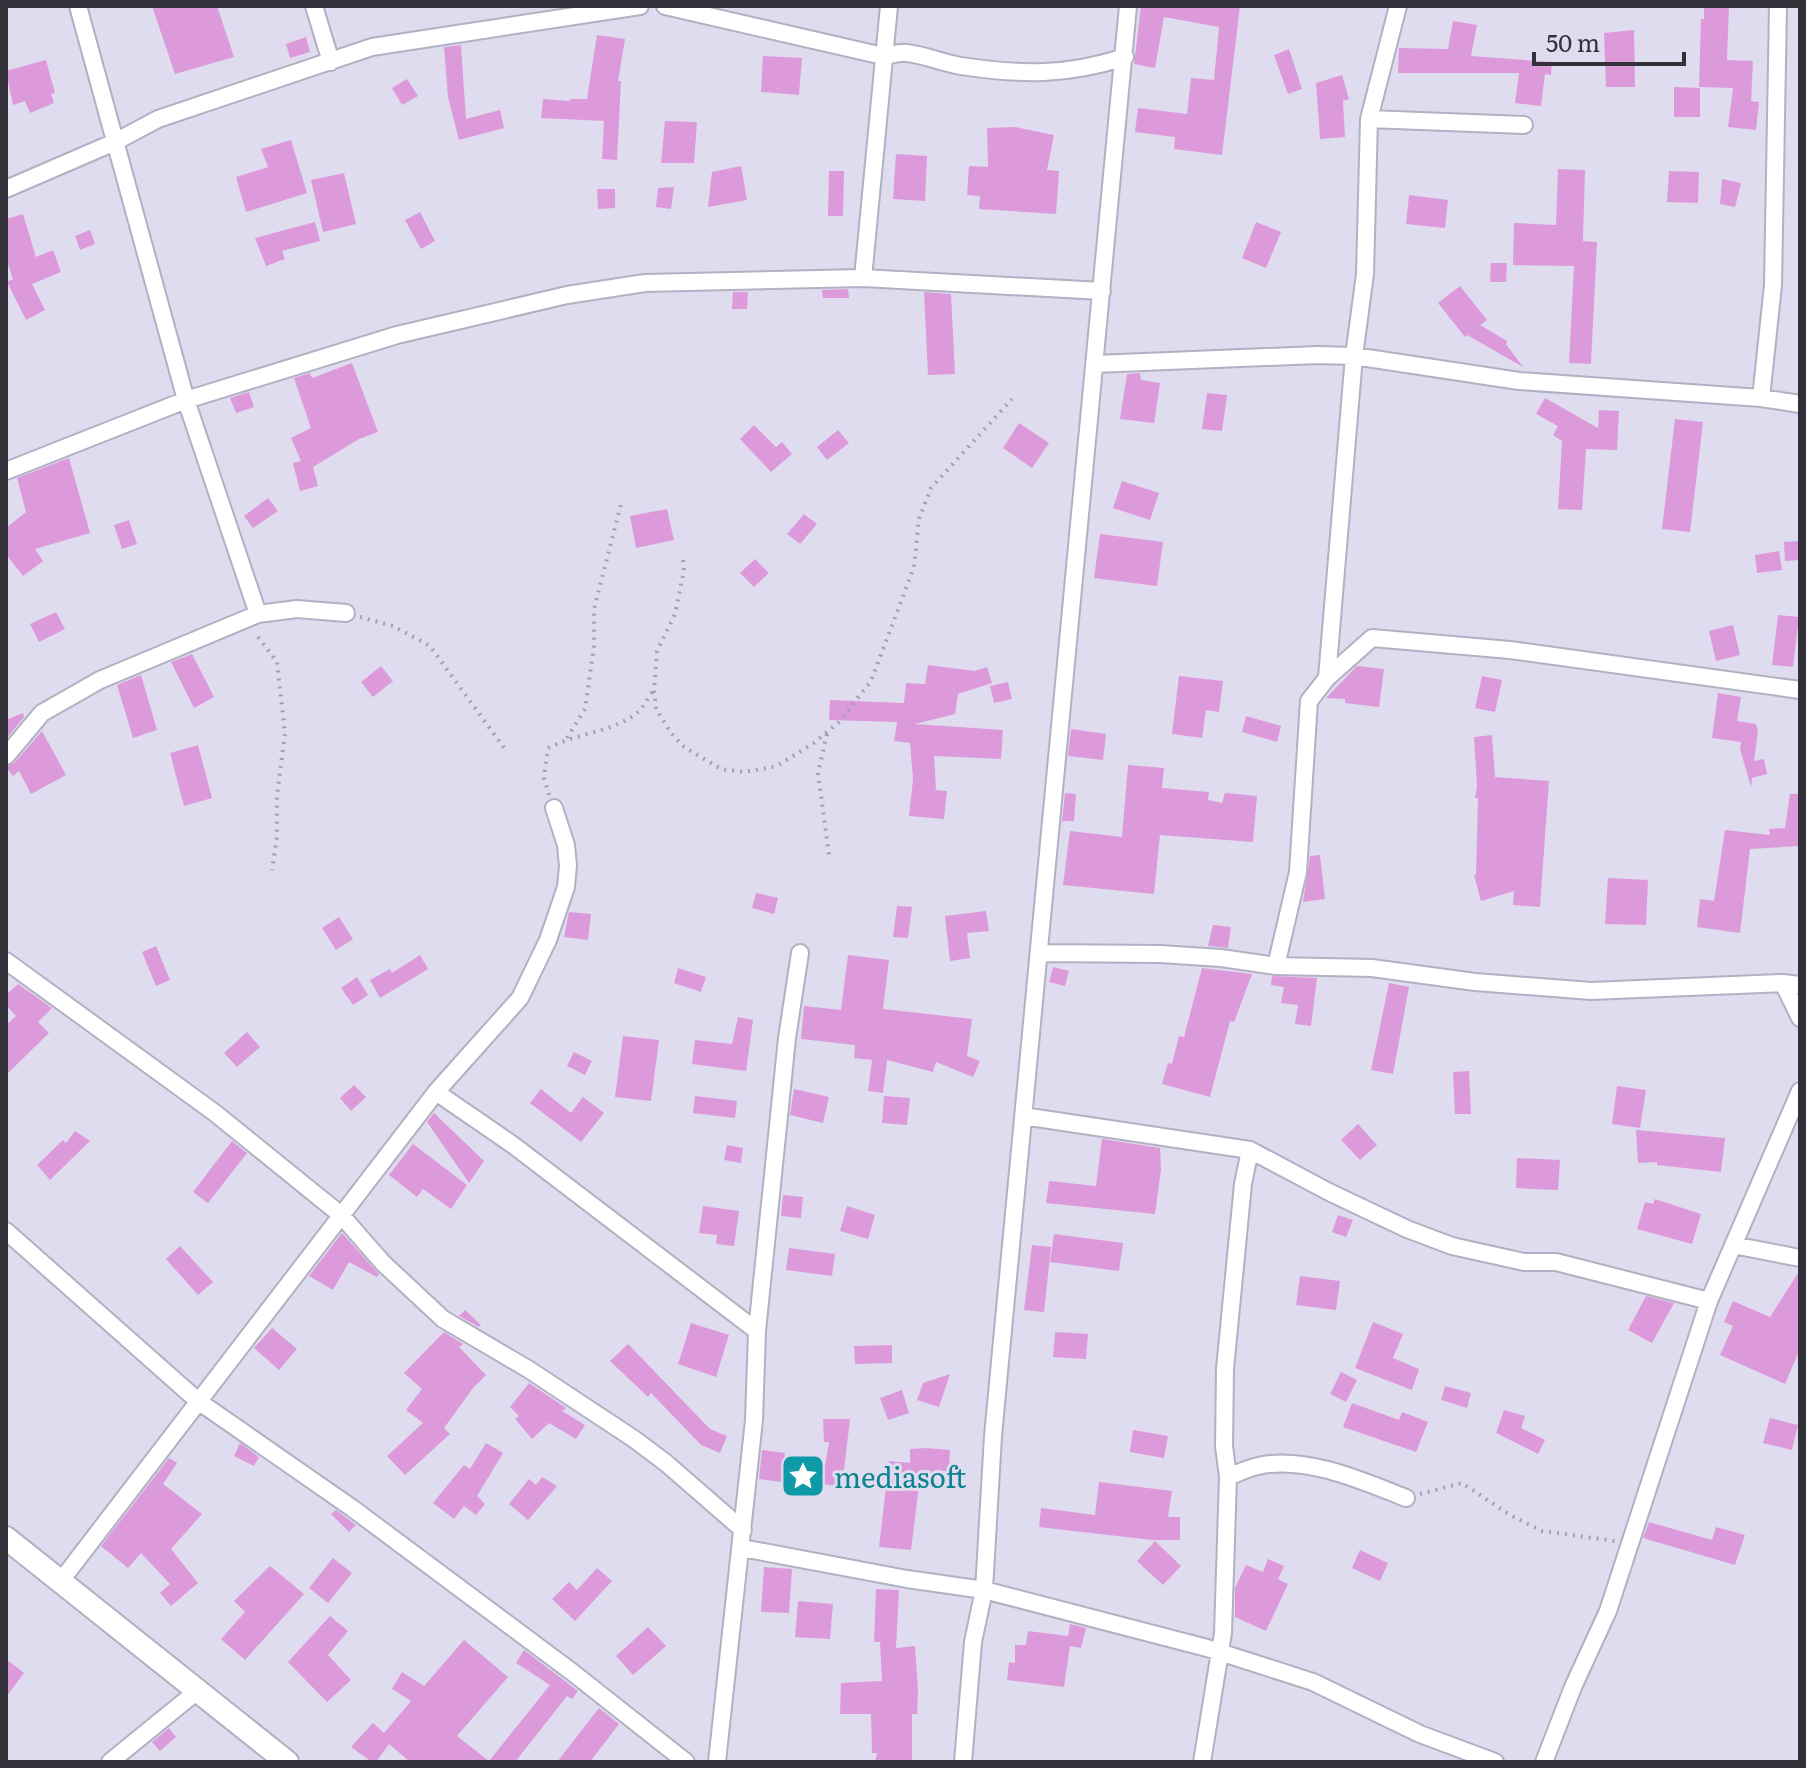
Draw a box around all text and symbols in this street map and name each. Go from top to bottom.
scale bar [1534,16,1684,66]
text: 50 m [1546,24,1600,59]
place icon: mediasoft [779,1452,827,1500]
place label: mediasoft [834,1455,967,1497]

